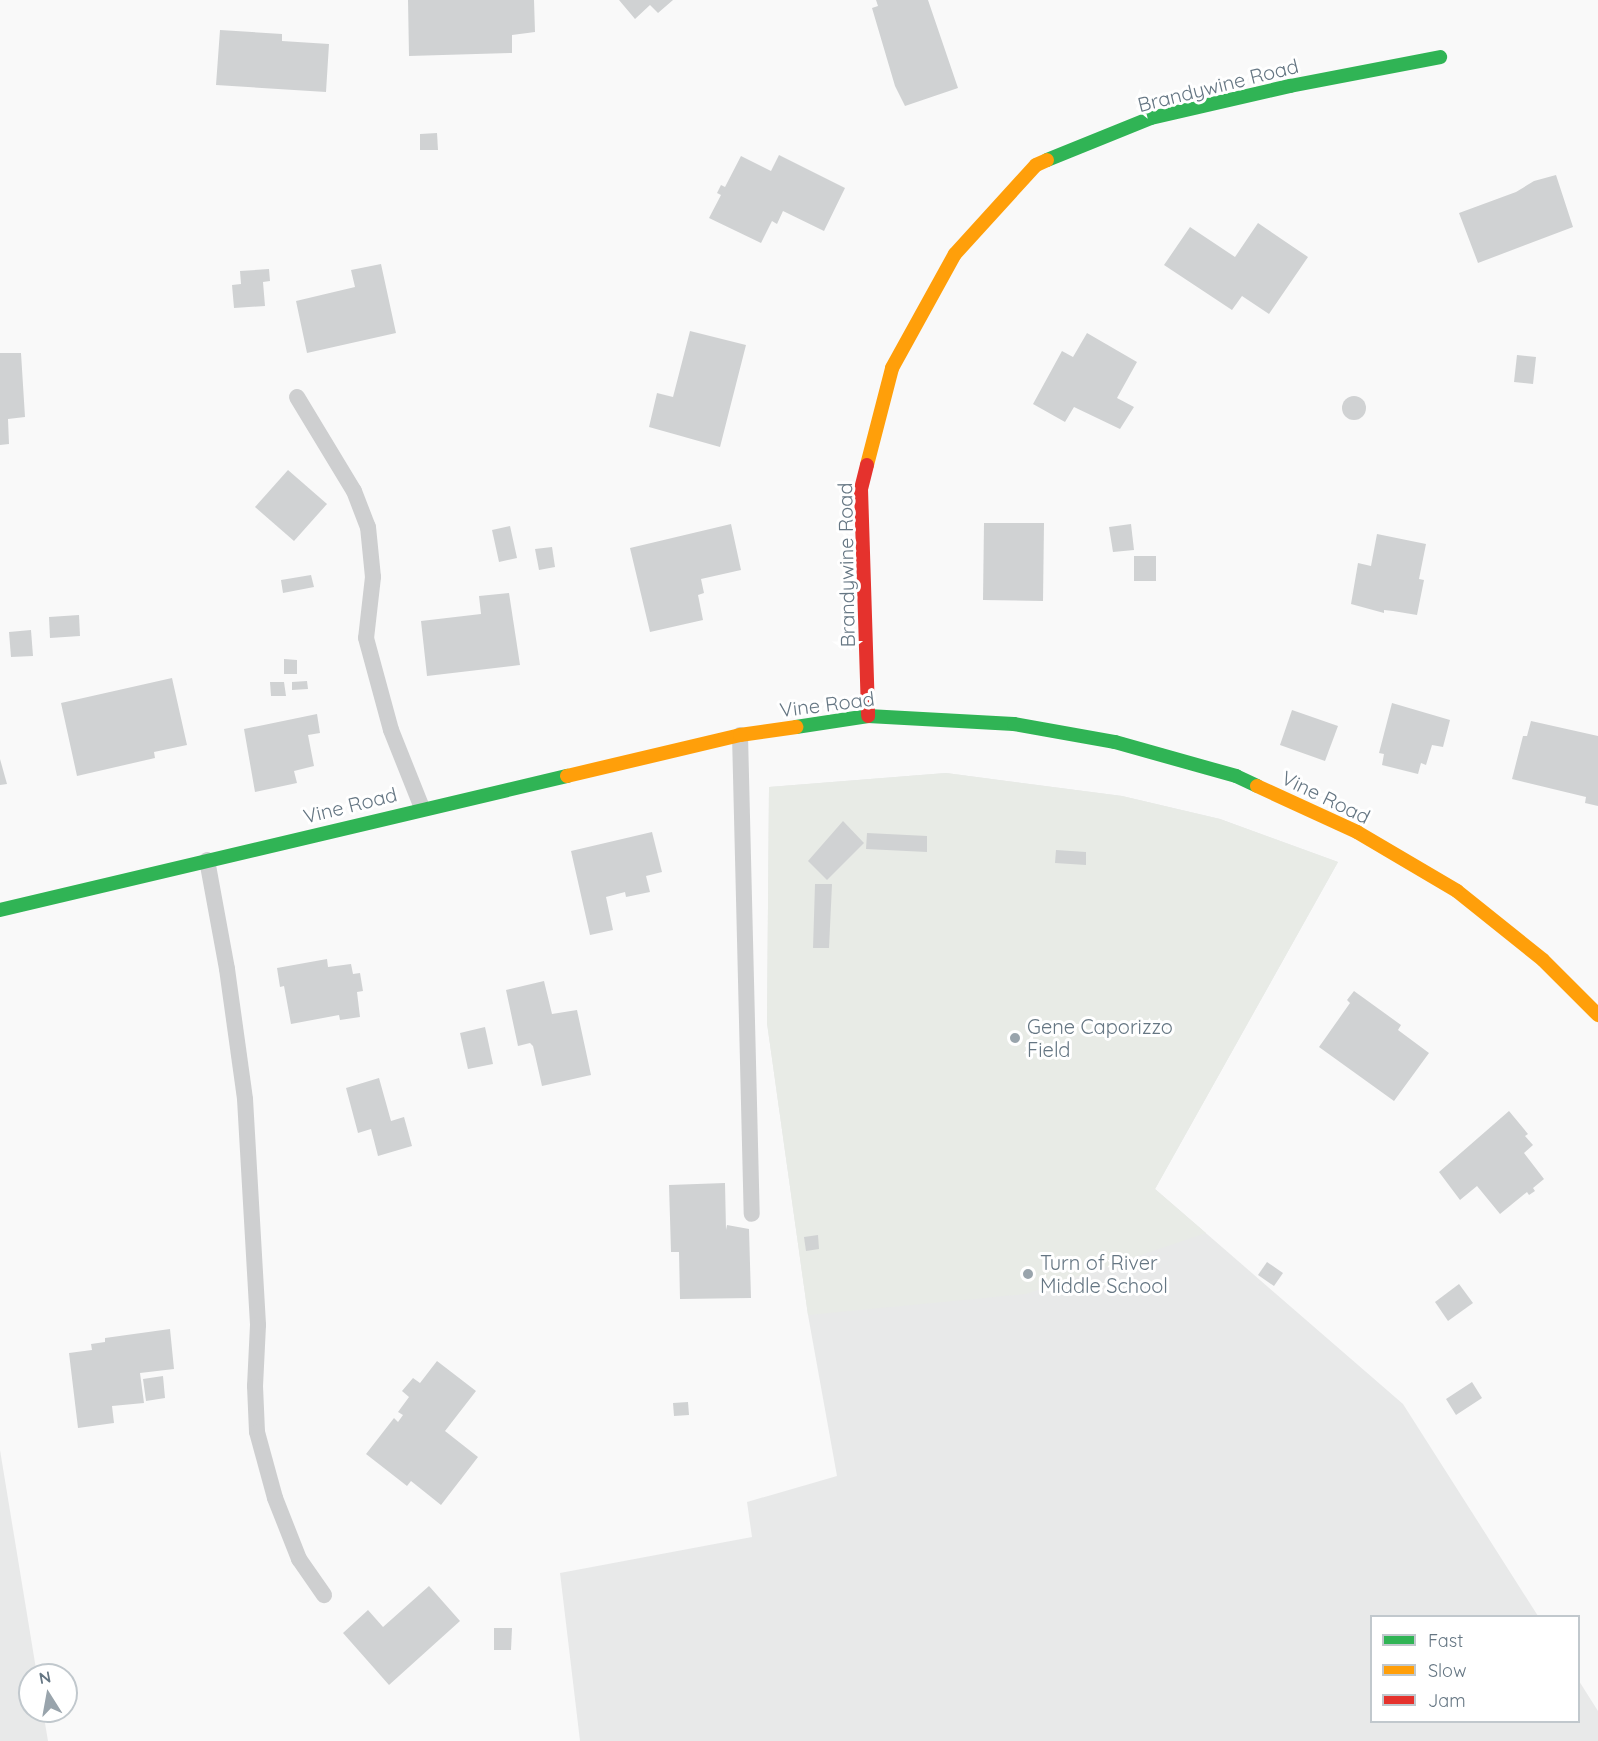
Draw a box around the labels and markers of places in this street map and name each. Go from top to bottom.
place label: Gene Caporizzo Field [1027,1014,1173,1061]
marker: Gene Caporizzo Field [1008,1031,1022,1045]
place label: Turn of River Middle School [1040,1250,1168,1297]
marker: Turn of River Middle School [1021,1267,1035,1281]

